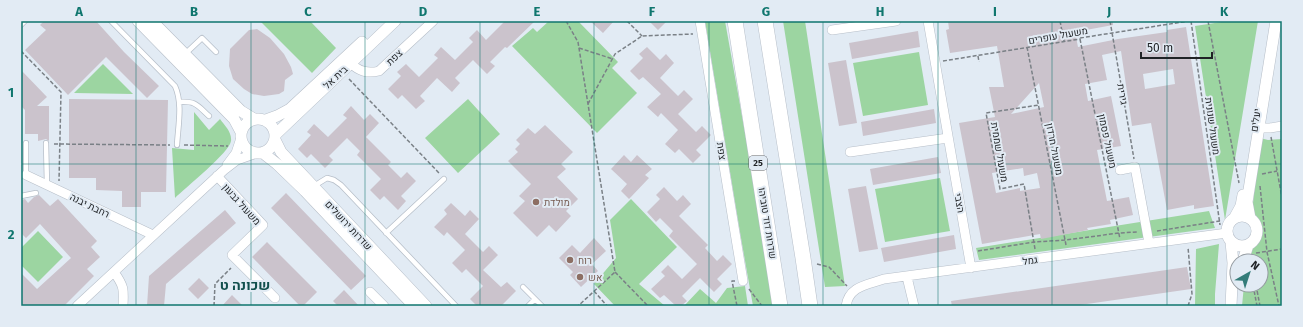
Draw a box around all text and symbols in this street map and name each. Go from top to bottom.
text: A [74,4,83,19]
text: B [190,4,198,19]
text: C [304,4,312,19]
text: D [419,4,428,19]
text: E [534,4,541,19]
text: F [649,4,656,19]
text: G [762,4,770,19]
text: H [876,4,884,19]
text: I [993,4,997,19]
text: J [1106,4,1111,19]
text: K [1220,4,1229,19]
street label: משעול עופרים [1028,25,1089,47]
scale bar [1141,34,1212,60]
text: 50 m [1147,41,1173,55]
street label: צפת [384,47,406,68]
street label: בית אל [321,63,351,92]
street label: גירית [1114,83,1130,106]
text: 1 [8,85,14,100]
street label: משעול שנונית [1202,96,1222,156]
street label: יעלים [1248,108,1264,133]
street label: משעול פסמון [1095,113,1119,170]
street label: משעול שממית [988,121,1010,183]
street label: משעול חרדון [1043,122,1065,176]
street label: צפת [714,141,728,162]
road number: 25 [749,156,767,170]
street label: משעול גבעון [220,181,263,228]
street label: שדרות דוד טוביהו [755,187,779,260]
street label: רחבת יבנה [68,191,112,221]
street label: הצבי [951,192,967,214]
marker: מולדת [531,197,541,207]
place label: מולדת [544,197,570,209]
street label: שדרות ירושלים [322,198,374,253]
text: 2 [8,227,15,242]
north arrow [1229,253,1269,293]
street label: גמל [1022,254,1039,268]
marker: רוח [565,255,575,265]
place label: רוח [578,255,592,267]
text: N [1248,258,1262,273]
marker: אש [575,272,585,282]
place label: אש [588,272,602,284]
district label: שכונה ט [220,277,270,294]

